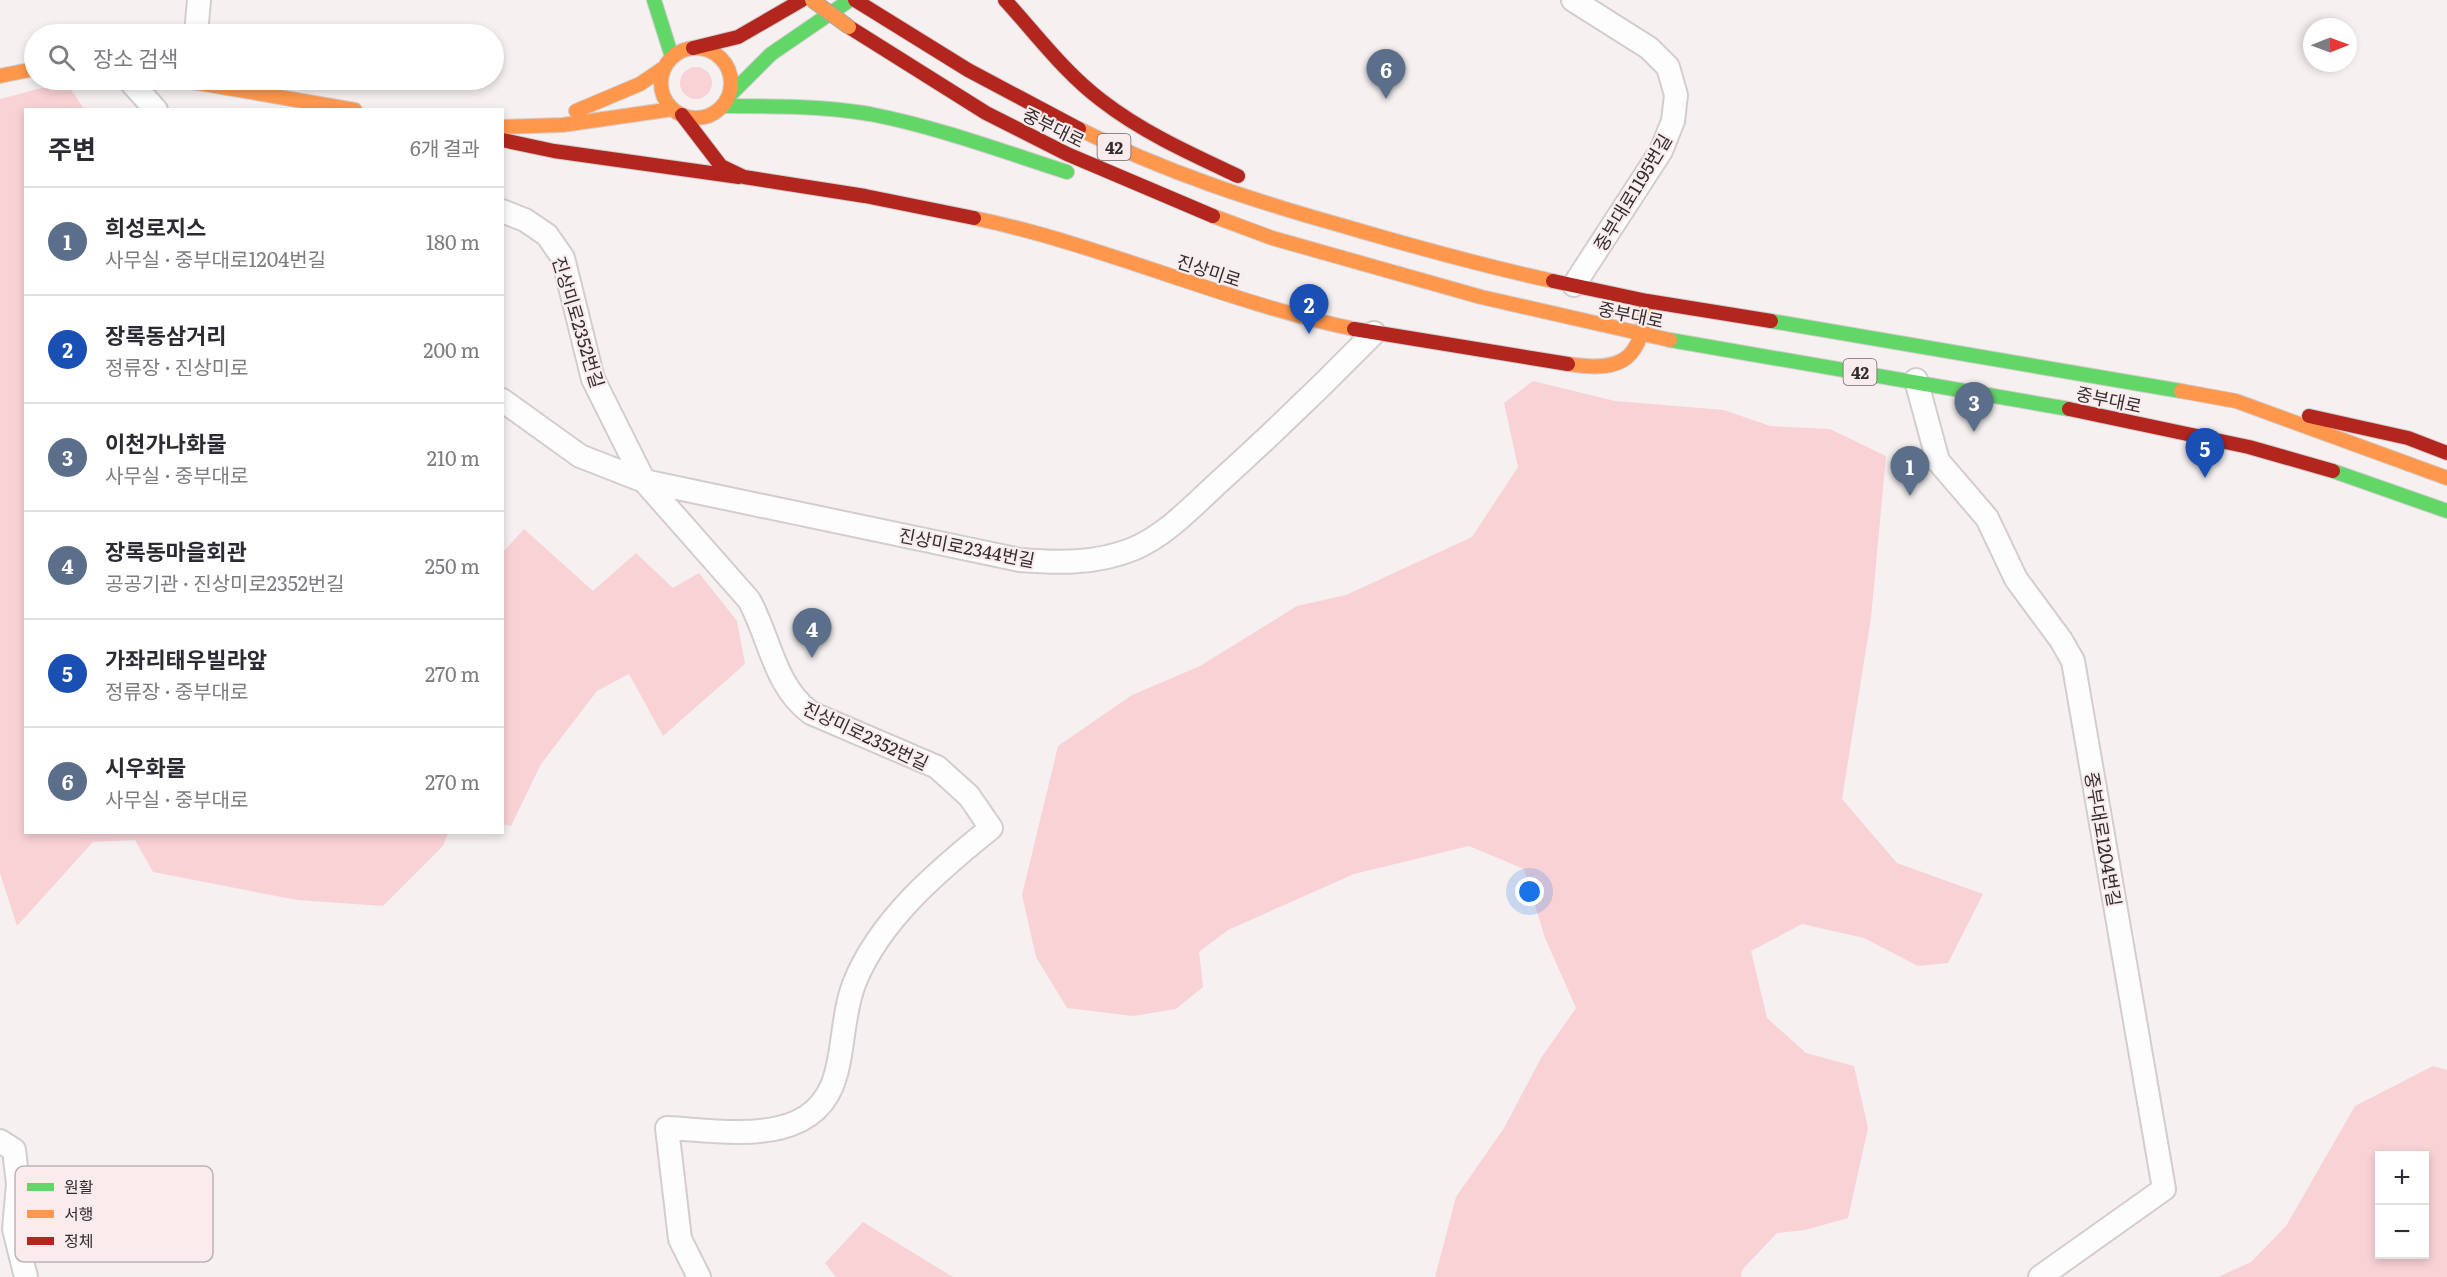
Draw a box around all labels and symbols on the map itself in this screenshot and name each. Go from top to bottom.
north arrow [2303,18,2357,72]
pin: 6 [1366,50,1406,99]
street label: 중부대로 [1018,100,1090,154]
street label: 중부대로1195번길 [1586,128,1678,256]
road number: 42 [1098,134,1130,160]
street label: 진상미로 [1173,247,1245,293]
street label: 진상미로2352번길 [546,253,612,391]
pin: 2 [1290,284,1328,334]
street label: 중부대로 [1596,294,1666,334]
road number: 42 [1844,359,1876,385]
street label: 중부대로 [2074,379,2144,419]
pin: 3 [1954,382,1994,432]
pin: 5 [2186,428,2224,478]
pin: 1 [1890,446,1930,496]
street label: 진상미로2344번길 [897,521,1037,573]
pin: 4 [792,608,832,658]
street label: 진상미로2352번길 [799,694,933,776]
street label: 중부대로1204번길 [2079,770,2129,908]
your location [1515,877,1544,906]
legend [15,1166,213,1262]
text: 원활 [64,1174,94,1198]
text: 서행 [64,1201,93,1225]
text: 정체 [64,1228,93,1252]

